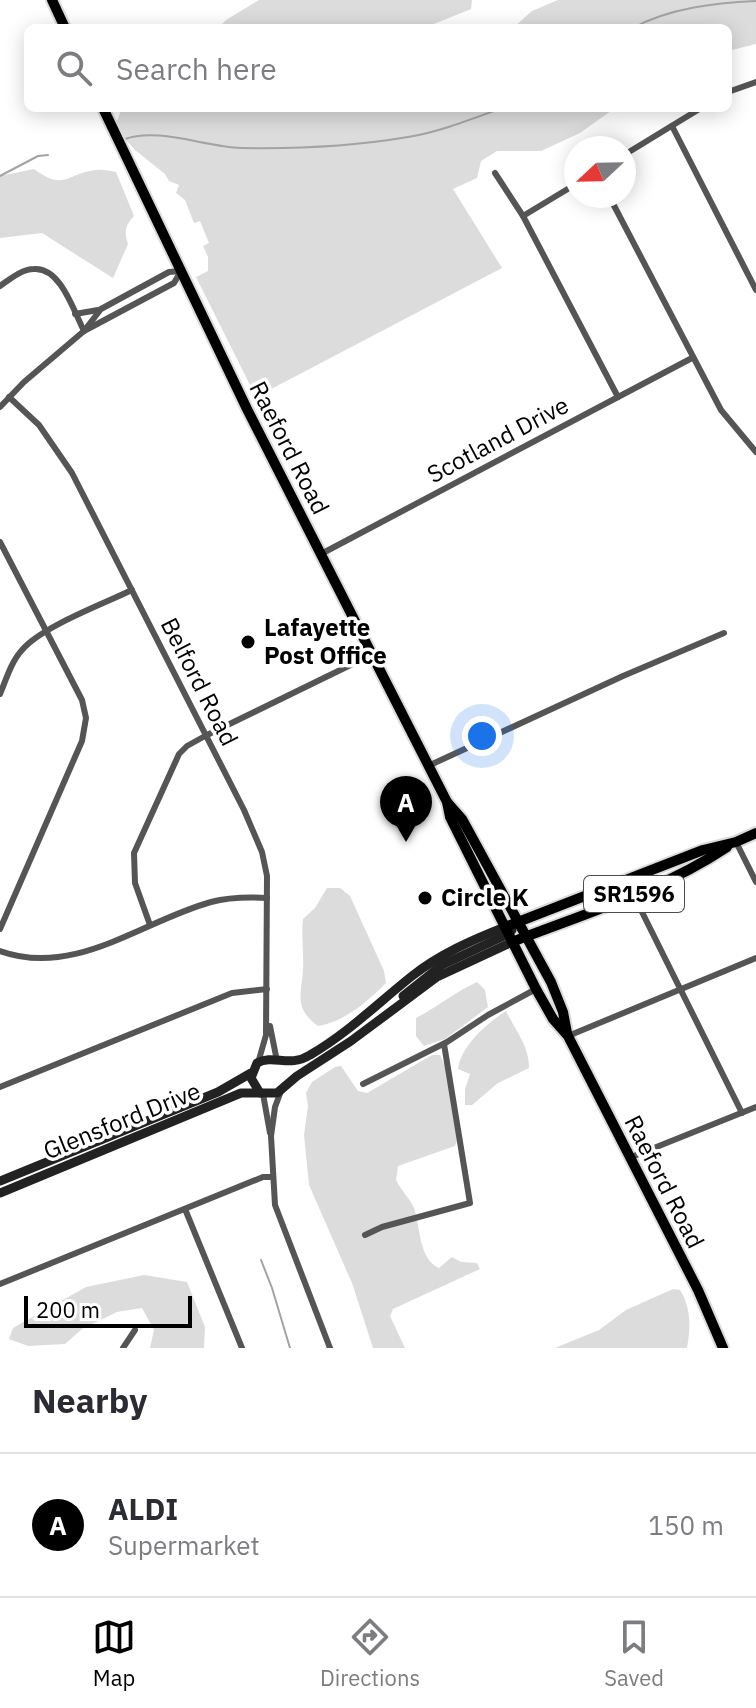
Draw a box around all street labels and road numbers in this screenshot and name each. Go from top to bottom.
street label: Raeford Road [243,375,337,520]
street label: Scotland Drive [421,388,574,490]
street label: Belford Road [154,612,246,751]
road number: SR1596 [584,876,684,912]
street label: Glensford Drive [38,1074,205,1166]
street label: Raeford Road [618,1109,712,1254]

